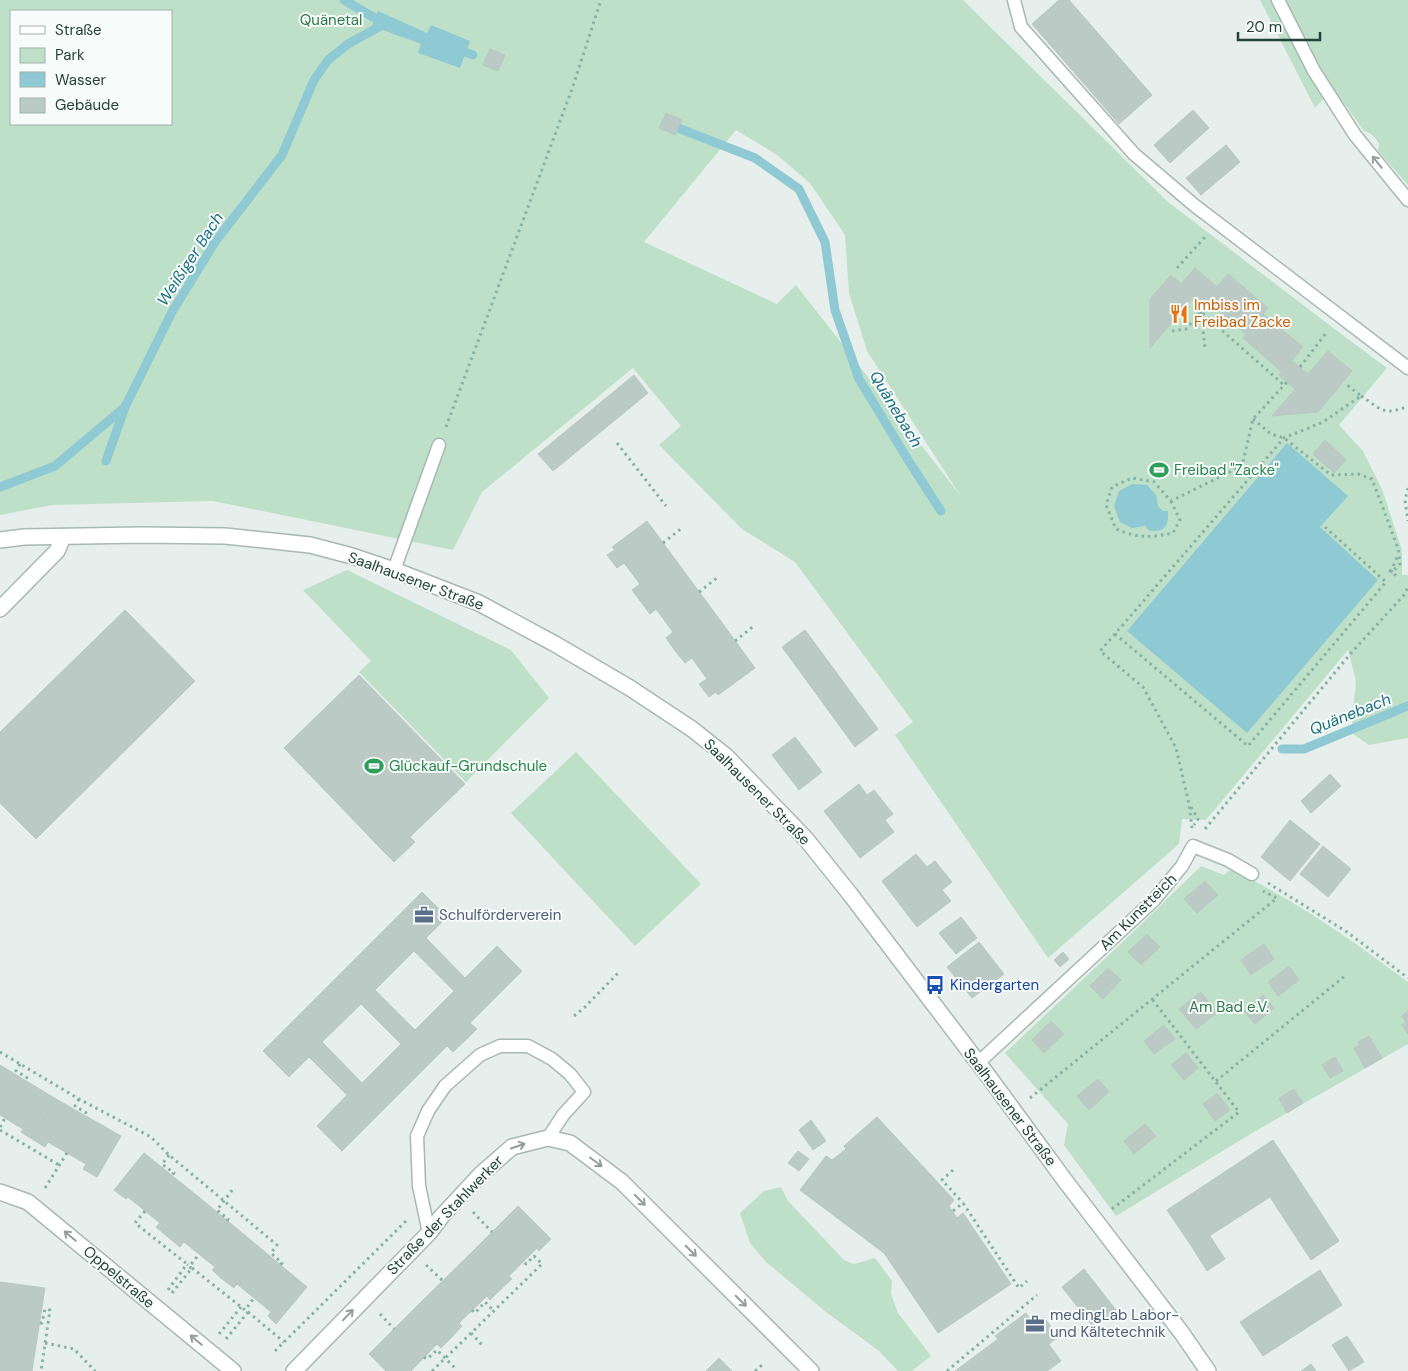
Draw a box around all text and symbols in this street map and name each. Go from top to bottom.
legend [10,10,172,125]
park label: Quänetal [300,10,362,30]
scale bar [1238,10,1320,42]
text: 20 m [1246,17,1282,37]
text: Straße [55,20,102,40]
text: Park [55,45,85,65]
text: Wasser [55,70,107,90]
text: Gebäude [55,95,119,115]
one-way arrow [1372,156,1383,169]
water label: Weißiger Bach [152,208,228,310]
place label: Imbiss im Freibad Zacke [1194,295,1291,332]
restaurant icon: Imbiss im Freibad Zacke [1168,303,1190,325]
water label: Quänebach [865,367,927,451]
sports icon: Freibad "Zacke" [1148,459,1170,481]
place label: Freibad "Zacke" [1174,460,1279,480]
street label: Saalhausener Straße [345,547,487,615]
water label: Quänebach [1306,688,1394,740]
street label: Saalhausener Straße [699,734,815,850]
sports icon: Glückauf-Grundschule [363,755,385,777]
place label: Glückauf-Grundschule [389,756,547,776]
street label: Am Kunstteich [1095,869,1181,955]
office icon: Schulförderverein [413,904,435,926]
place label: Schulförderverein [439,905,561,925]
bus stop icon: Kindergarten [924,974,946,996]
place label: Kindergarten [950,975,1039,995]
park label: Am Bad e.V. [1189,997,1269,1017]
street label: Saalhausener Straße [959,1044,1061,1170]
one-way arrow [510,1141,525,1150]
street label: Straße der Stahlwerker [383,1151,508,1279]
one-way arrow [589,1157,602,1168]
one-way arrow [634,1194,646,1206]
one-way arrow [64,1231,77,1242]
street label: Oppelstraße [79,1241,159,1313]
one-way arrow [684,1244,696,1256]
one-way arrow [735,1295,747,1307]
place label: medingLab Labor- und Kältetechnik [1050,1305,1179,1342]
one-way arrow [342,1309,354,1322]
office icon: medingLab Labor- und Kältetechnik [1024,1313,1046,1335]
one-way arrow [189,1334,202,1346]

